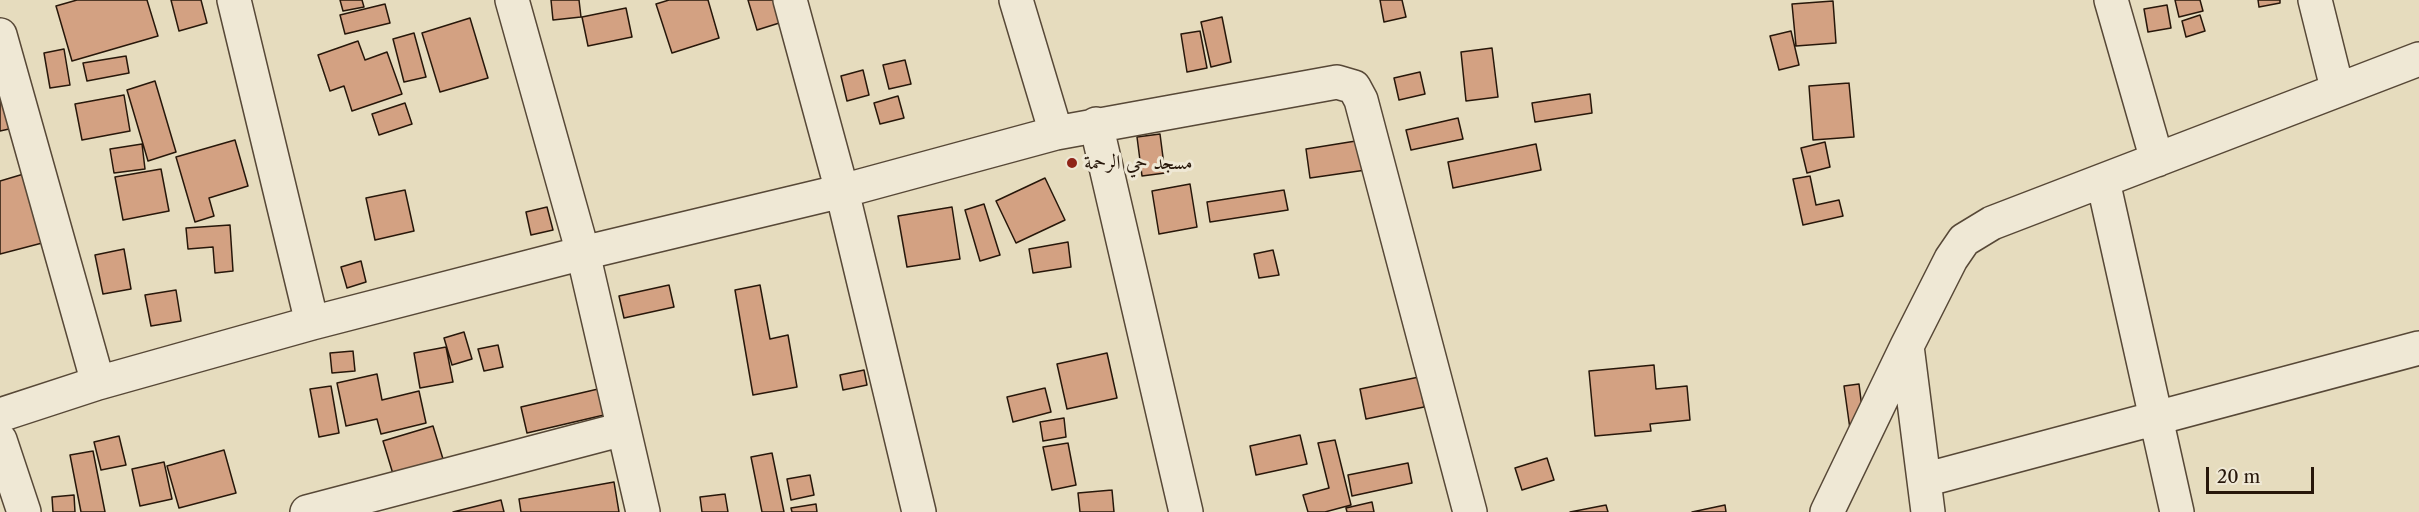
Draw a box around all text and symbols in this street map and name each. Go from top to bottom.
place label: مسجد حي الرحمة [1084,151,1192,175]
marker: مسجد حي الرحمة [1065,156,1079,170]
scale bar [2209,455,2317,493]
text: 20 m [2217,466,2260,488]

